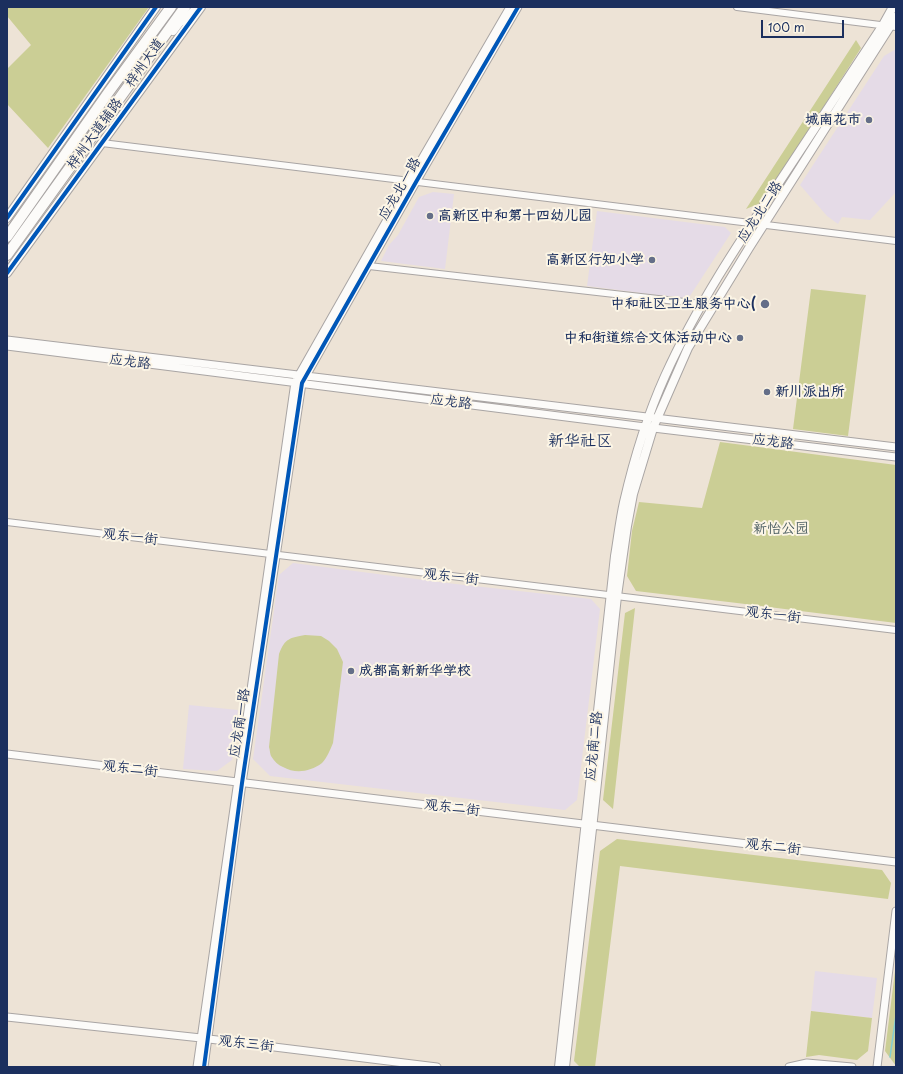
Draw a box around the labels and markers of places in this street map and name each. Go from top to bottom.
place label: 城南花市 [805,112,861,128]
marker: 城南花市 [864,115,874,125]
place label: 高新区中和第十四幼儿园 [438,208,592,224]
marker: 高新区中和第十四幼儿园 [425,211,435,221]
place label: 高新区行知小学 [546,252,644,268]
marker: 高新区行知小学 [647,255,657,265]
place label: 中和社区卫生服务中心( [611,296,756,312]
marker: 中和社区卫生服务中心( [759,298,771,310]
place label: 中和街道综合文体活动中心 [564,330,732,346]
marker: 中和街道综合文体活动中心 [735,333,745,343]
place label: 新川派出所 [775,384,845,400]
marker: 新川派出所 [762,387,772,397]
place label: 成都高新新华学校 [359,663,471,679]
marker: 成都高新新华学校 [346,666,356,676]

